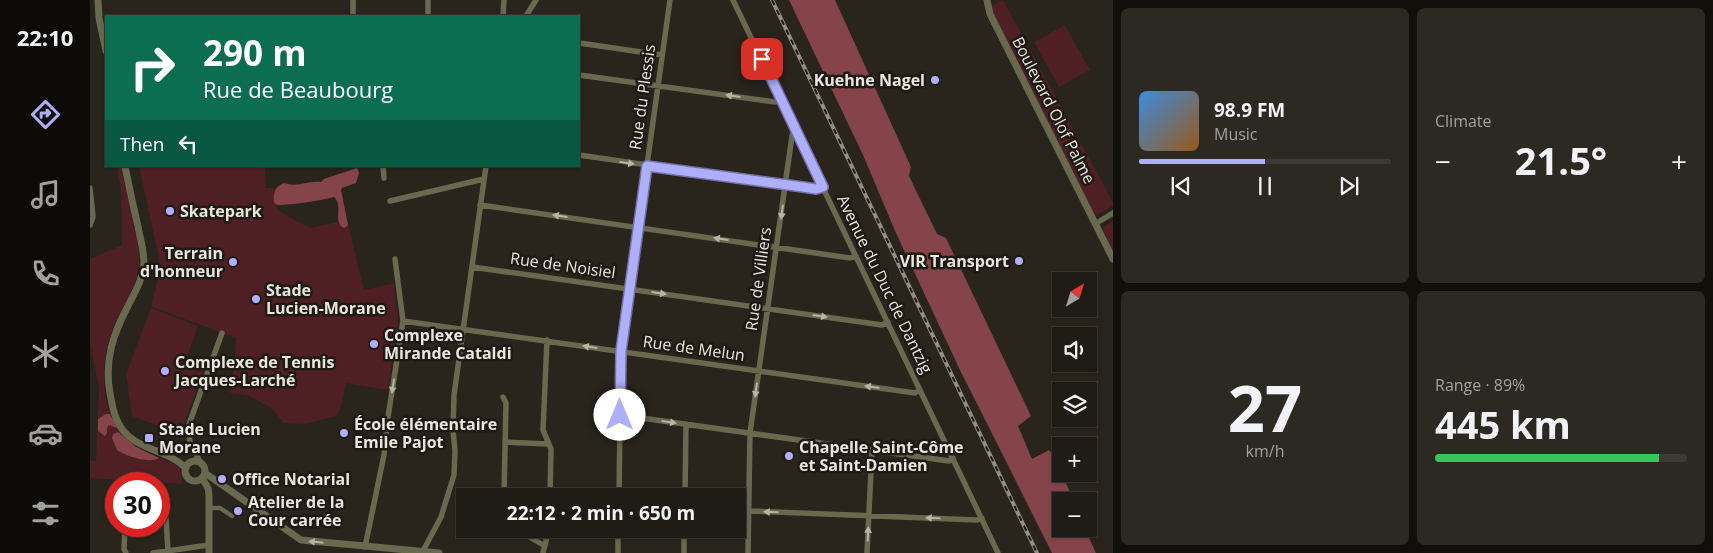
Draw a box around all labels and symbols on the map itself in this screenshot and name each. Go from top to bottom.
street label: Boulevard Olof Palme [1007,33,1101,187]
pin [741,38,783,80]
street label: Rue du Plessis [624,43,660,151]
place label: Kuehne Nagel [814,69,925,91]
marker: Kuehne Nagel [929,74,941,86]
one-way arrow [725,92,741,100]
one-way arrow [619,159,635,167]
street label: Avenue du Duc de Dantzig [832,191,938,377]
place label: Skatepark [180,200,262,222]
one-way arrow [778,204,786,220]
marker: Skatepark [164,205,176,217]
one-way arrow [552,212,568,220]
street label: Rue de Villiers [740,226,776,332]
one-way arrow [713,235,729,243]
place label: Terrain d'honneur [140,242,223,282]
street label: Rue de Noisiel [509,247,617,283]
place label: VIR Transport [900,250,1009,272]
marker: VIR Transport [1013,255,1025,267]
marker: Terrain d'honneur [227,256,239,268]
north arrow [1052,272,1098,318]
place label: Stade Lucien-Morane [266,279,386,319]
one-way arrow [651,289,667,297]
marker: Stade Lucien-Morane [250,293,262,305]
one-way arrow [812,312,828,320]
place label: Complexe Mirande Cataldi [384,324,512,364]
street label: Rue de Melun [642,330,746,366]
marker: Complexe Mirande Cataldi [368,338,380,350]
one-way arrow [582,343,598,351]
place label: Complexe de Tennis Jacques-Larché [173,351,335,391]
marker: Complexe de Tennis Jacques-Larché [159,365,171,377]
one-way arrow [389,379,397,395]
one-way arrow [752,382,760,398]
one-way arrow [864,382,880,390]
position arrow [593,388,645,440]
place label: École élémentaire Emile Pajot [354,413,497,453]
place label: Stade Lucien Morane [159,418,261,458]
one-way arrow [661,418,677,426]
marker: École élémentaire Emile Pajot [338,427,350,439]
marker: Stade Lucien Morane [143,432,155,444]
place label: Chapelle Saint-Côme et Saint-Damien [799,436,964,476]
marker: Chapelle Saint-Côme et Saint-Damien [783,450,795,462]
place label: Office Notarial [232,468,350,490]
speed limit sign: 30 [105,472,170,537]
marker: Office Notarial [216,473,228,485]
place label: Atelier de la Cour carrée [248,491,344,531]
marker: Atelier de la Cour carrée [232,505,244,517]
one-way arrow [763,507,779,515]
one-way arrow [925,514,941,522]
one-way arrow [864,526,872,542]
one-way arrow [308,538,324,546]

